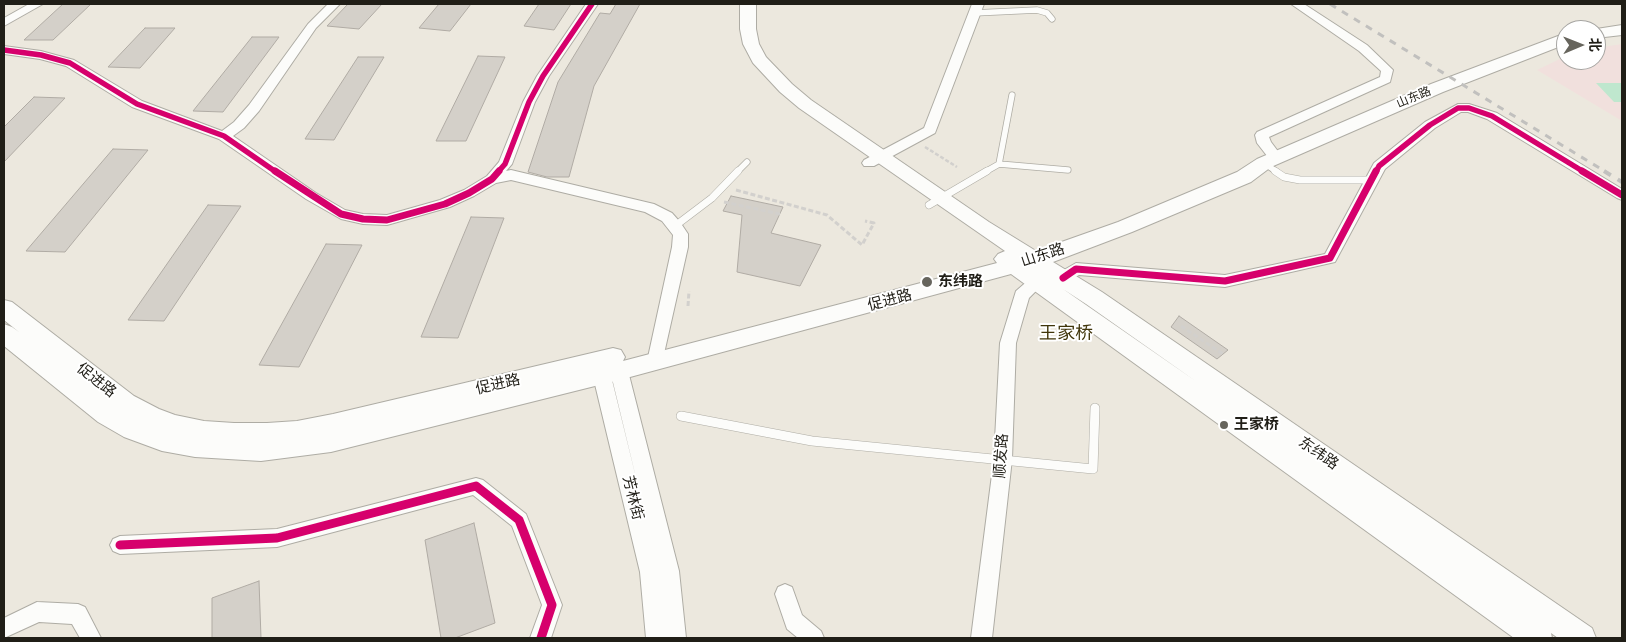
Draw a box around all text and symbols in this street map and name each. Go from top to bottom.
north arrow [1556,20,1606,70]
text: 北 [1587,38,1603,52]
street label: 山东路 [1395,84,1433,112]
street label: 山东路 [1019,240,1067,272]
place label: 东纬路 [938,273,983,291]
marker: 东纬路 [920,275,934,289]
street label: 促进路 [866,286,914,316]
district label: 王家桥 [1039,323,1093,345]
street label: 促进路 [73,360,119,402]
street label: 促进路 [474,371,522,399]
place label: 王家桥 [1234,416,1279,434]
marker: 王家桥 [1218,419,1230,431]
street label: 顺发路 [991,433,1013,479]
street label: 东纬路 [1294,434,1342,474]
street label: 芳林街 [618,474,646,522]

